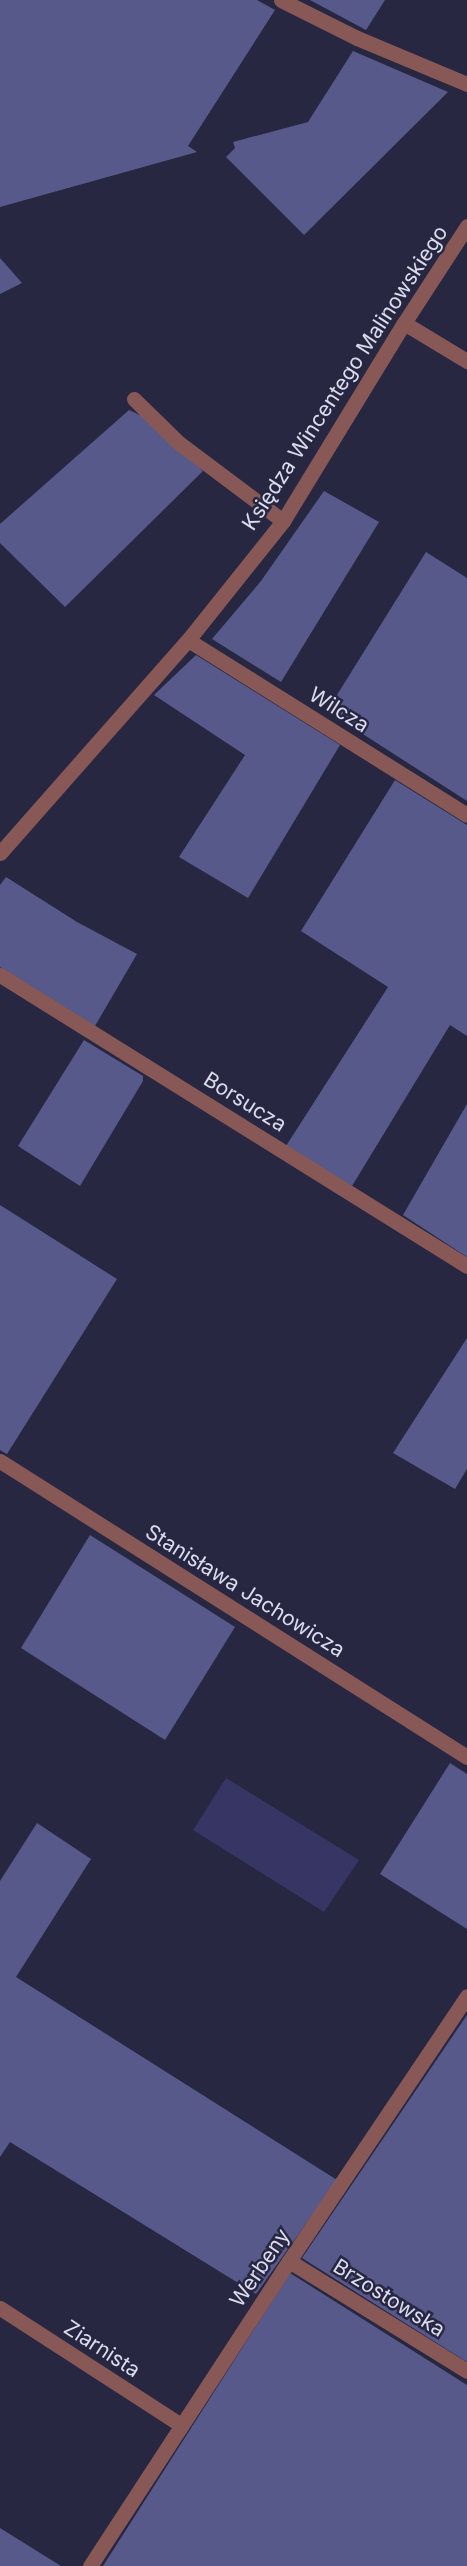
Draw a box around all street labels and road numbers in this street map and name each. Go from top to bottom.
street label: Księdza Wincentego Malinowskiego [237,221,453,535]
street label: Wilcza [304,682,374,738]
street label: Borsucza [199,1067,291,1137]
street label: Stanisława Jachowicza [141,1519,349,1663]
street label: Werbeny [225,2224,295,2312]
street label: Brzostowska [328,2254,450,2342]
street label: Ziarnista [59,2315,145,2383]

